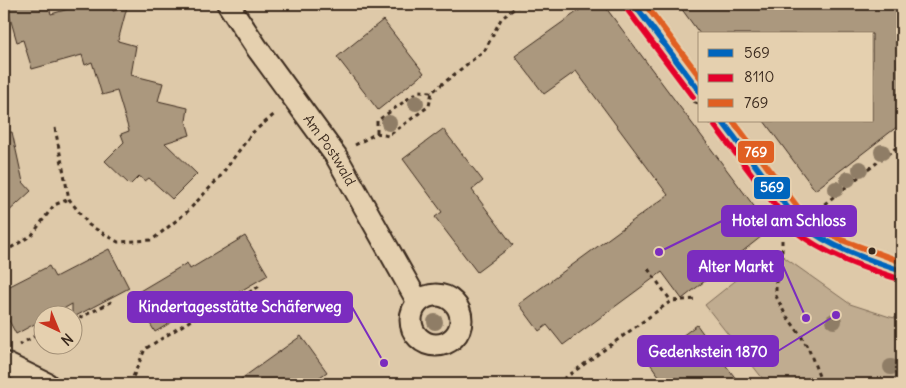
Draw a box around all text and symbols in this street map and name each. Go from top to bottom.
legend [698,32,874,122]
text: 569 [744,43,770,62]
text: 8110 [744,67,774,86]
text: 769 [744,93,768,112]
street label: Am Postwald [299,111,360,189]
line badge: 769 [737,140,775,164]
text: 769 [745,143,767,161]
line badge: 569 [753,176,791,200]
text: 569 [760,178,784,196]
callout: Hotel am Schloss [722,206,856,236]
text: Hotel am Schloss [732,211,846,230]
unlabelled marker [867,246,877,256]
callout: Alter Markt [688,251,783,281]
text: Alter Markt [698,257,774,276]
callout: Kindertagesstätte Schäferweg [128,292,352,322]
text: Kindertagesstätte Schäferweg [138,297,342,317]
north arrow [32,306,82,356]
text: N [57,330,77,349]
callout: Gedenkstein 1870 [638,336,778,366]
text: Gedenkstein 1870 [648,342,768,361]

